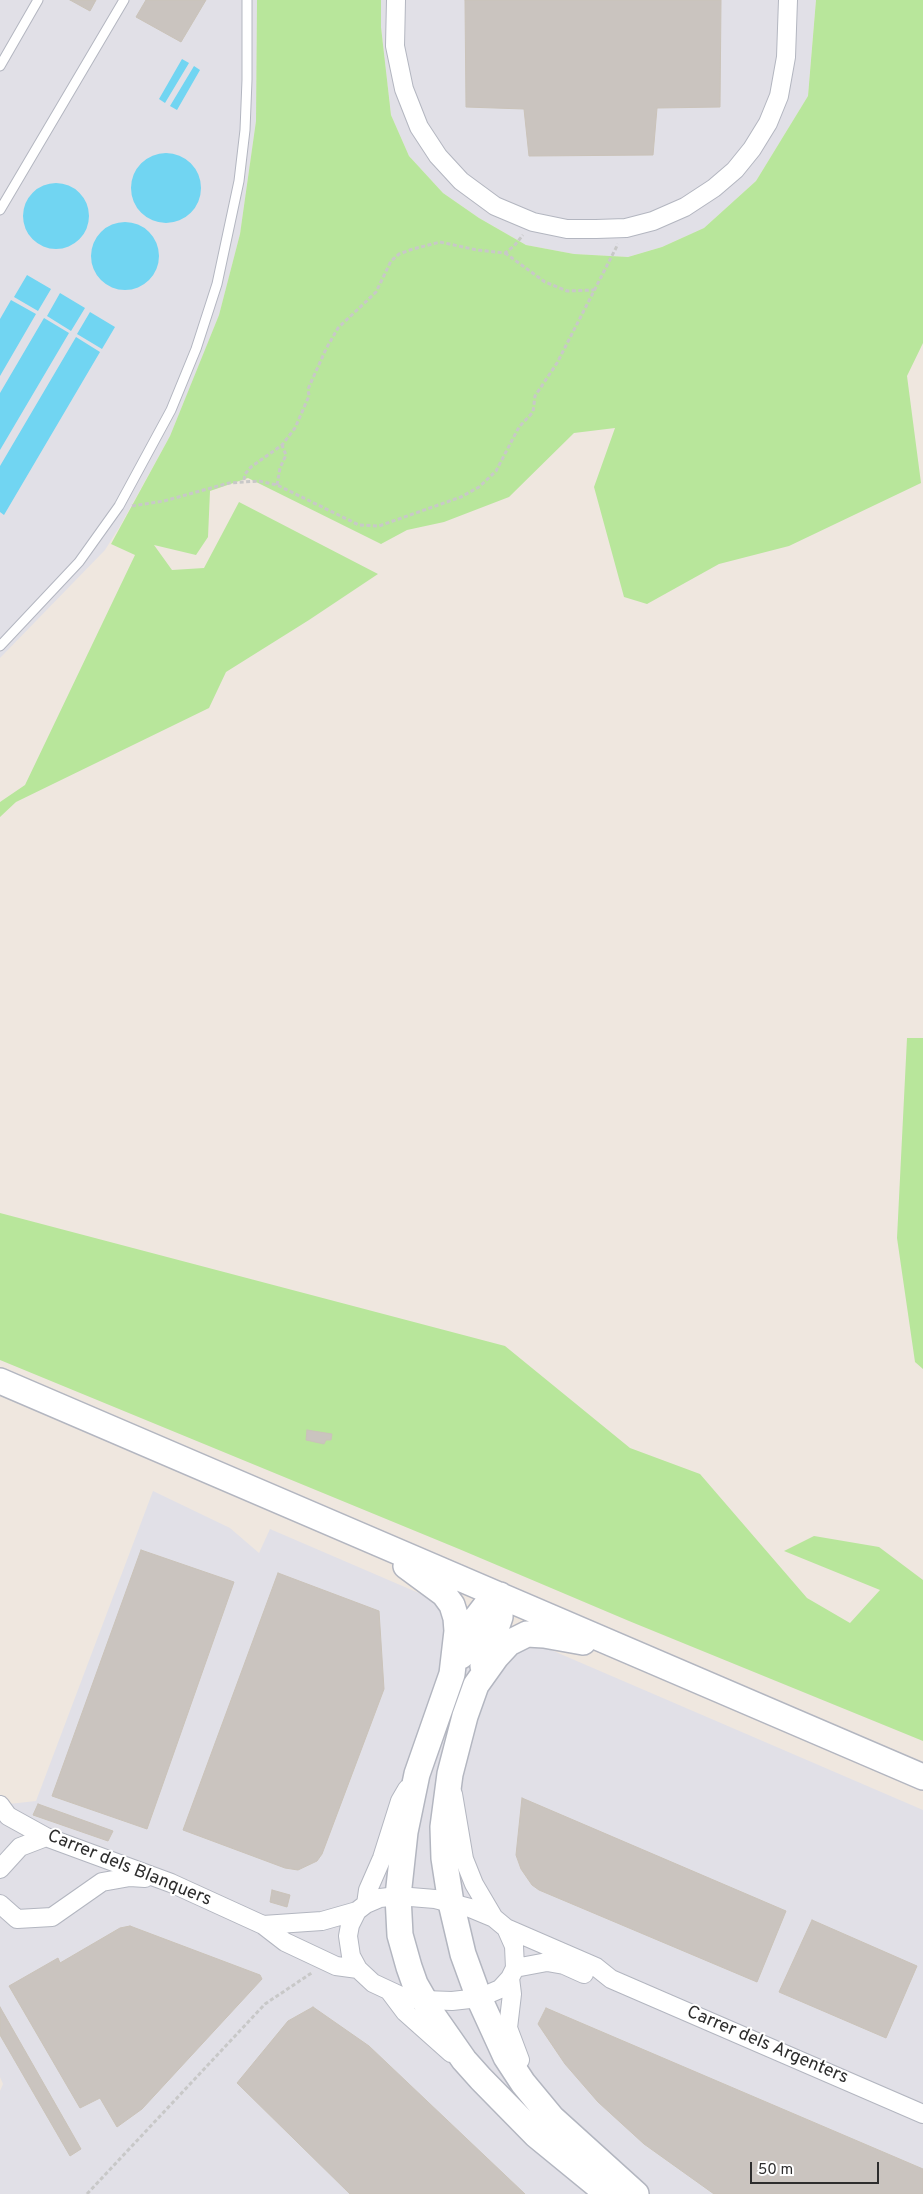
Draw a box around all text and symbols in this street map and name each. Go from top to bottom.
street label: Carrer dels Blanquers [44,1826,214,1912]
street label: Carrer dels Argenters [683,2002,851,2090]
scale bar [753,2152,882,2184]
text: 50 m [758,2161,793,2180]

